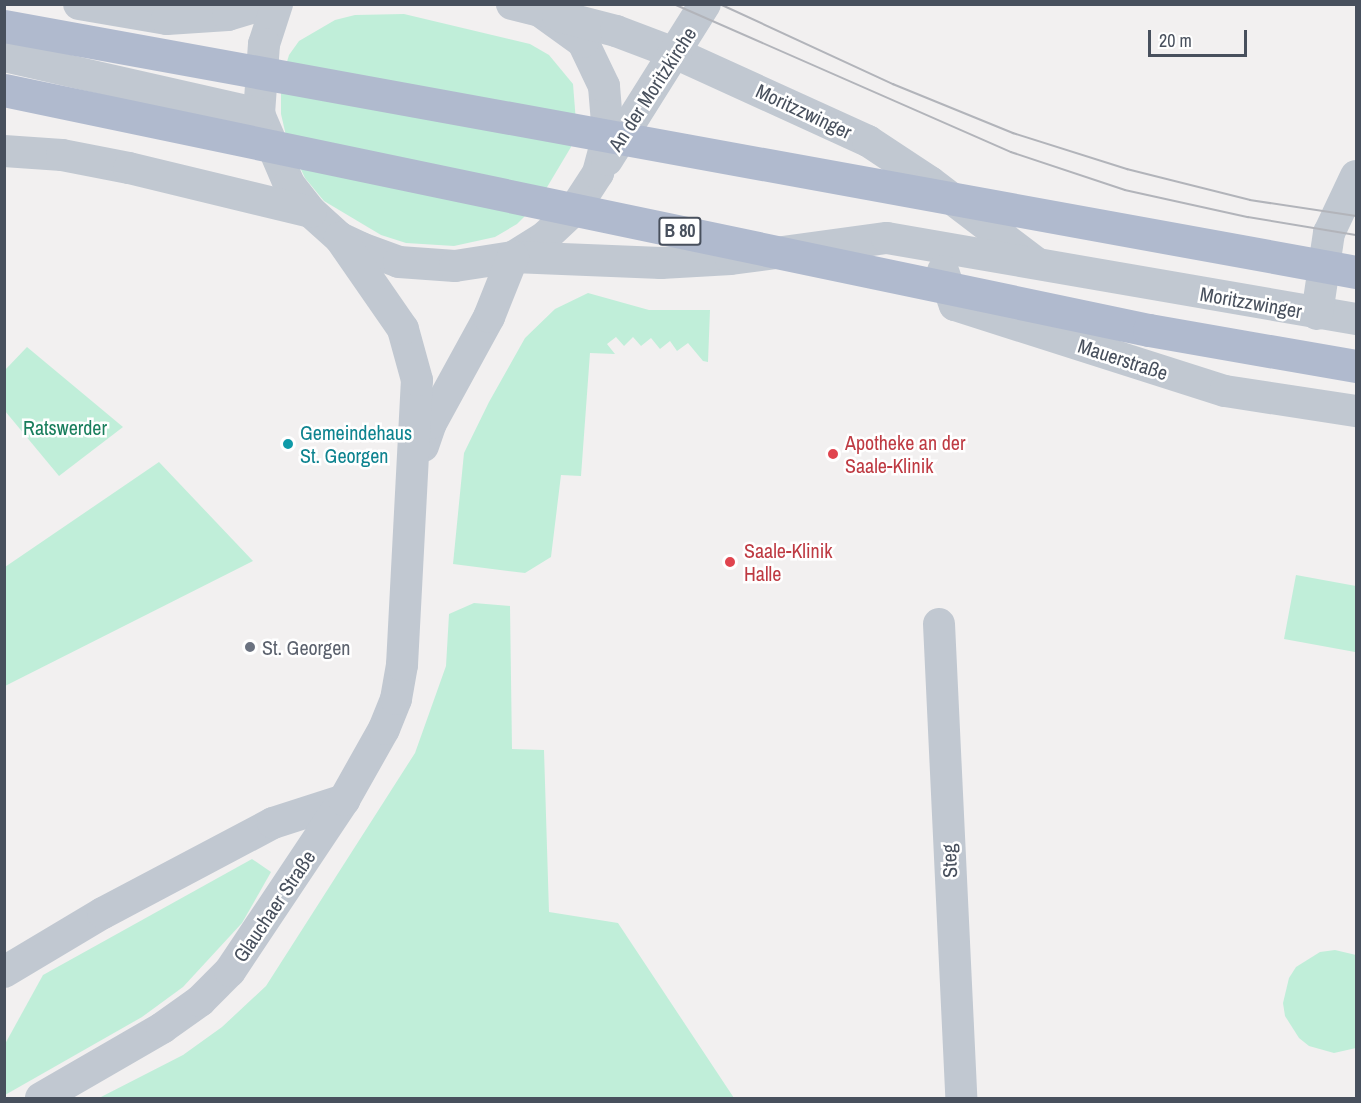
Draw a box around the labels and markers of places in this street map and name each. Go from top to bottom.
place label: Gemeindehaus St. Georgen [300,420,412,467]
place label: Apotheke an der Saale-Klinik [845,430,965,477]
marker: Gemeindehaus St. Georgen [281,437,295,451]
marker: Apotheke an der Saale-Klinik [826,447,840,461]
place label: Saale-Klinik Halle [744,538,832,585]
marker: Saale-Klinik Halle [721,553,739,571]
place label: St. Georgen [262,635,350,659]
marker: St. Georgen [243,640,257,654]

